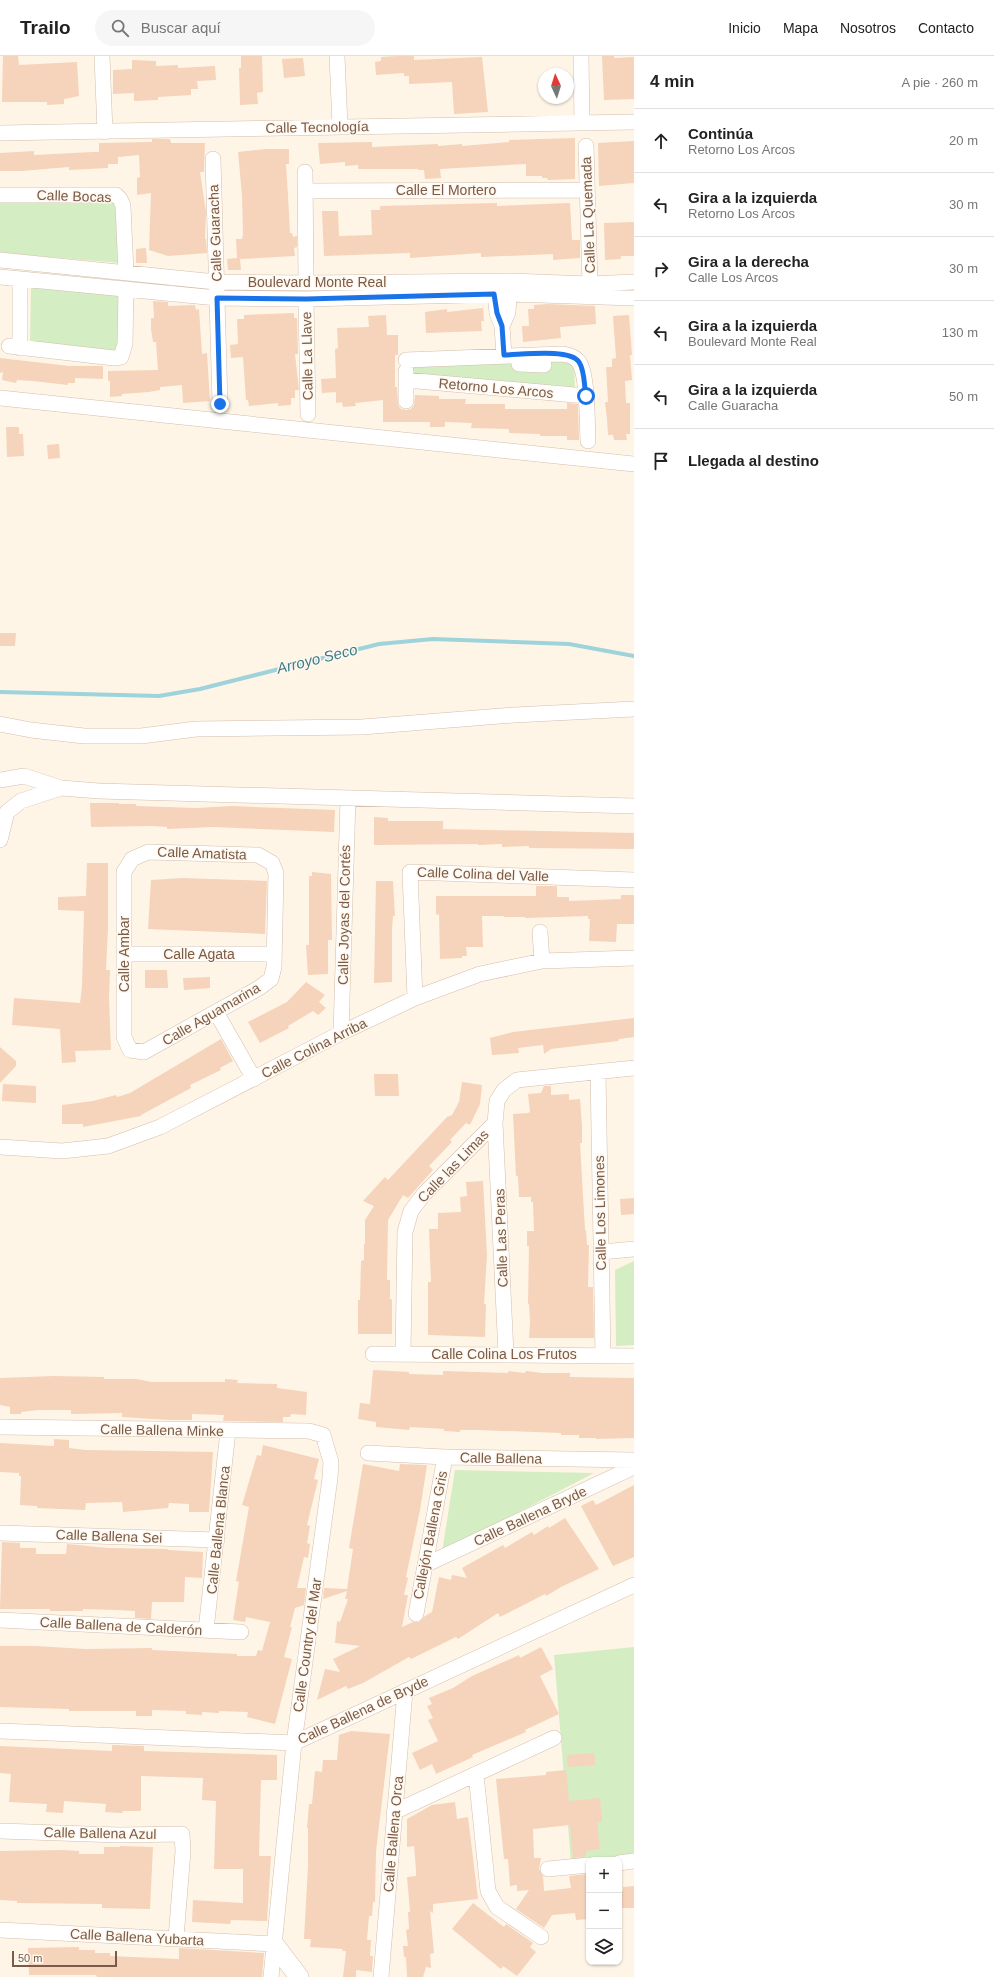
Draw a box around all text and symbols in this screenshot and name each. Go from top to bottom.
search box [95,10,375,46]
text: Trailo [20,17,71,38]
icon: search [109,17,131,39]
text: Buscar aquí [141,19,221,36]
text: Inicio [728,20,761,36]
text: Mapa [783,20,818,36]
text: Nosotros [840,20,896,36]
text: Contacto [918,20,974,36]
north arrow [538,68,574,104]
text: 4 min [650,72,694,91]
text: A pie · 260 m [901,75,978,90]
street label: Calle Tecnología [265,118,369,136]
text: Continúa [688,125,753,142]
icon: ahead [650,130,672,152]
text: 20 m [949,133,978,148]
text: Retorno Los Arcos [688,142,795,157]
street label: Calle La Quemada [578,156,598,274]
street label: Calle El Mortero [396,182,496,198]
street label: Calle Guaracha [205,184,225,282]
street label: Calle Bocas [36,187,112,205]
text: Gira a la izquierda [688,189,817,206]
icon: left [650,194,672,216]
text: 30 m [949,197,978,212]
text: Retorno Los Arcos [688,206,795,221]
text: Gira a la derecha [688,253,809,270]
icon: right [650,258,672,280]
text: 30 m [949,261,978,276]
text: Calle Los Arcos [688,270,778,285]
street label: Boulevard Monte Real [248,274,386,290]
street label: Calle La Llave [298,311,316,401]
text: Gira a la izquierda [688,317,817,334]
icon: left [650,322,672,344]
text: 130 m [942,325,978,340]
text: Boulevard Monte Real [688,334,817,349]
street label: Retorno Los Arcos [438,375,554,401]
text: Gira a la izquierda [688,381,817,398]
icon: left [650,386,672,408]
route start [577,387,595,405]
text: 50 m [949,389,978,404]
route end [211,395,229,413]
text: Calle Guaracha [688,398,778,413]
icon: arrive [650,450,672,472]
text: Llegada al destino [688,452,819,469]
water label: Arroyo Seco [274,640,359,677]
street label: Calle Amatista [157,843,247,863]
street label: Calle Joyas del Cortés [335,845,353,985]
street label: Calle Colina del Valle [417,864,549,884]
street label: Calle Ambar [116,916,132,992]
street label: Calle Agata [163,946,235,962]
street label: Calle Aguamarina [159,979,263,1049]
street label: Calle Colina Arriba [259,1014,369,1081]
street label: Calle las Limas [414,1126,492,1206]
street label: Calle Los Limones [591,1155,609,1271]
street label: Calle Las Peras [491,1188,511,1288]
street label: Calle Colina Los Frutos [431,1346,577,1362]
street label: Calle Ballena Minke [100,1421,224,1439]
street label: Calle Ballena [460,1449,543,1467]
street label: Calle Ballena Blanca [203,1465,233,1595]
street label: Callejón Ballena Gris [410,1469,450,1601]
street label: Calle Ballena Bryde [471,1483,589,1549]
street label: Calle Ballena Sei [55,1526,163,1546]
street label: Calle Country del Mar [290,1577,324,1713]
street label: Calle Ballena de Calderón [39,1614,203,1638]
street label: Calle Ballena de Bryde [295,1673,431,1747]
street label: Calle Ballena Orca [380,1775,406,1893]
street label: Calle Ballena Azul [43,1824,157,1842]
map controls [586,1857,622,1965]
button: + [586,1857,622,1893]
button: − [586,1893,622,1929]
street label: Calle Ballena Yubarta [69,1925,205,1949]
button: layers [586,1929,622,1965]
scale bar [12,1949,117,1968]
text: 50 m [18,1952,42,1964]

